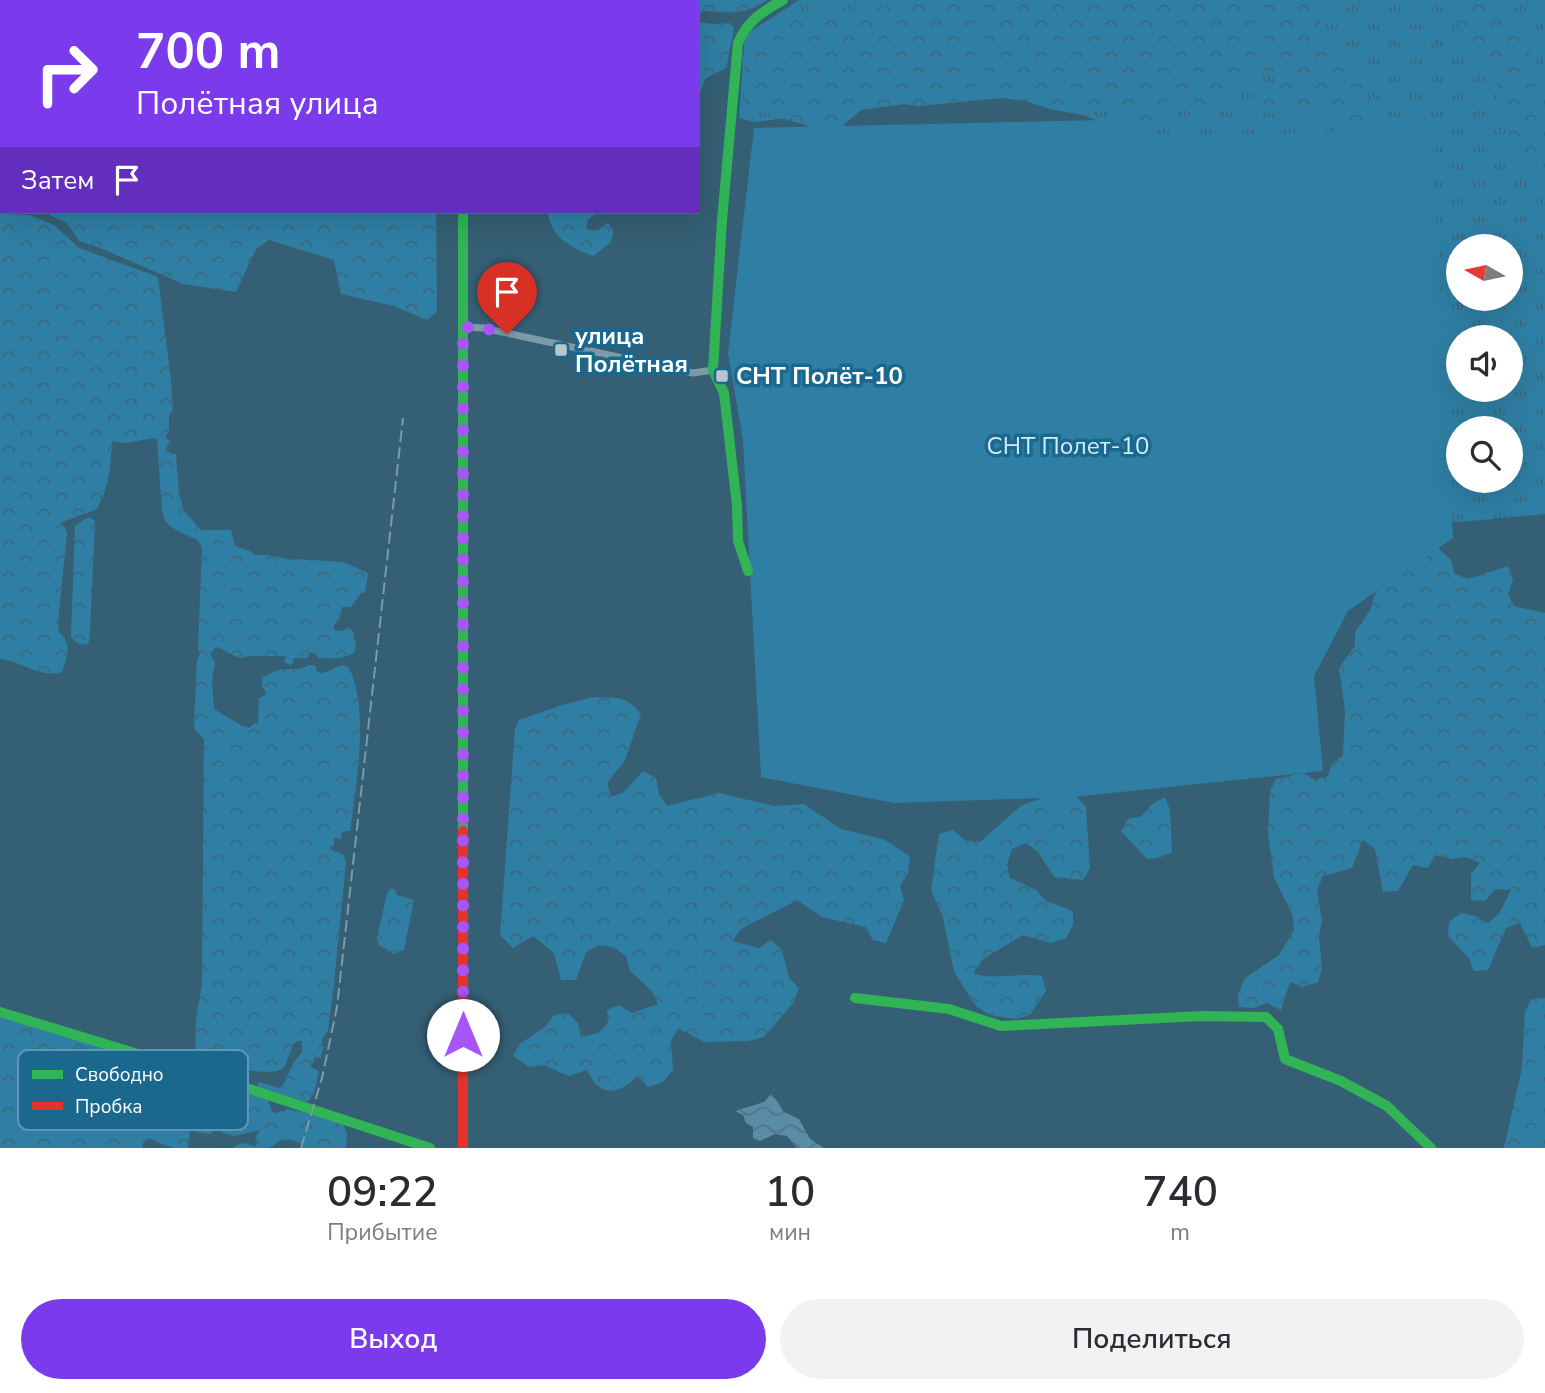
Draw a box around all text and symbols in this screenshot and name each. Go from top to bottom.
text: 700 m [136,18,280,85]
icon: right [21,28,112,119]
text: Полётная улица [136,82,379,125]
icon: arrive [108,161,146,199]
text: Затем [21,163,94,198]
north arrow [1446,234,1522,312]
map controls [1446,234,1523,493]
pin [477,262,537,334]
icon: arrive [488,273,526,311]
place label: улица Полётная [575,320,688,380]
button: sound [1446,325,1523,402]
marker: улица Полётная [553,342,569,358]
place label: СНТ Полёт-10 [736,360,903,392]
marker: СНТ Полёт-10 [714,368,730,384]
button: search [1446,416,1523,493]
park label: СНТ Полет-10 [987,430,1149,462]
position arrow [426,998,500,1072]
legend [18,1050,248,1130]
text: Свободно [75,1062,164,1088]
text: Пробка [75,1094,142,1120]
text: 09:22 [327,1164,438,1221]
text: 10 [765,1164,815,1221]
text: 740 [1142,1164,1218,1221]
text: Прибытие [327,1217,438,1248]
text: мин [769,1217,811,1248]
text: m [1170,1217,1190,1248]
button: Выход [21,1299,766,1379]
button: Поделиться [780,1299,1524,1379]

